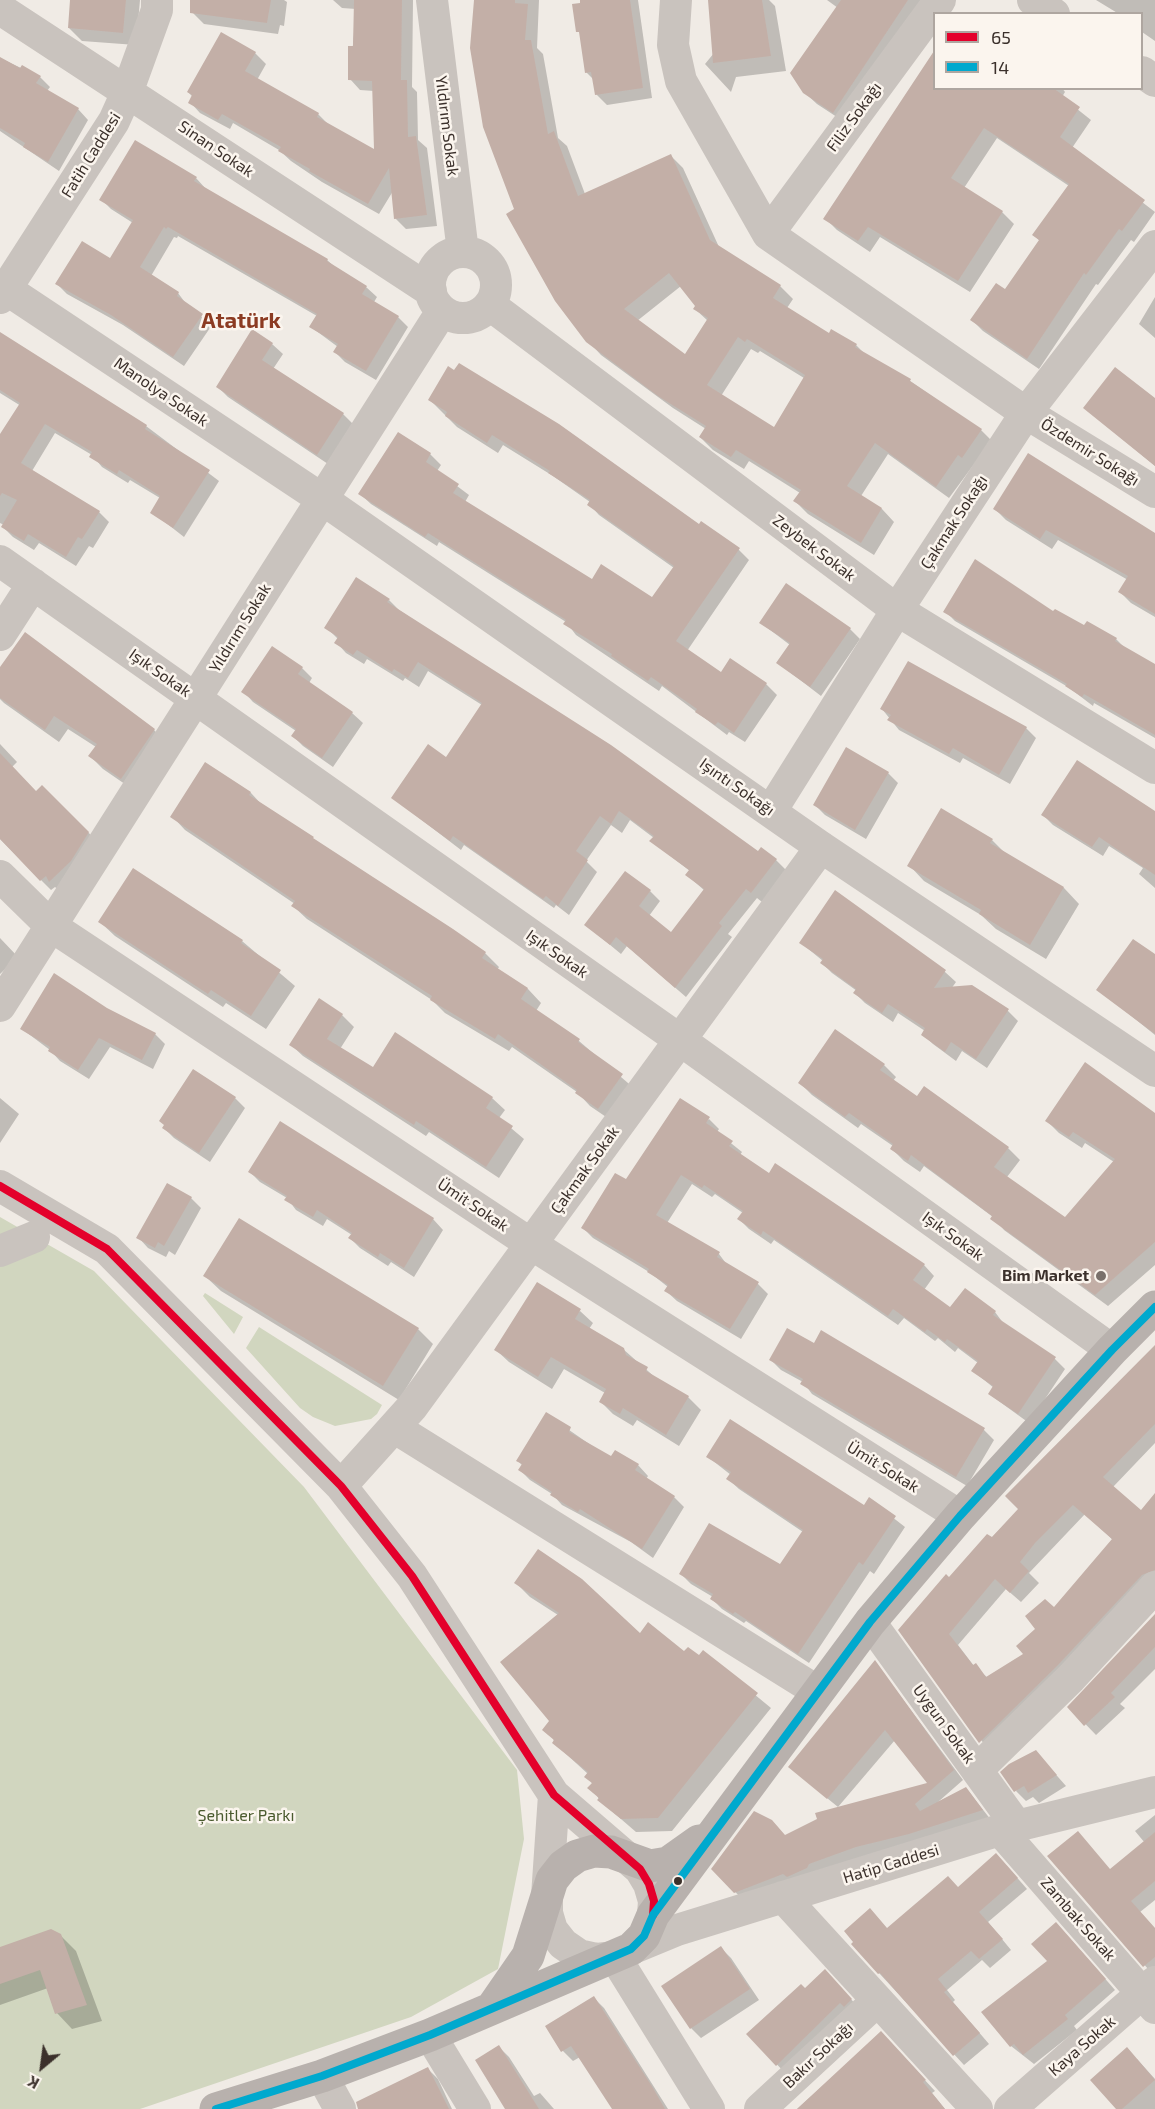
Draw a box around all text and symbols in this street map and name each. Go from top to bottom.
legend [933,12,1143,90]
text: 65 [991,26,1011,48]
text: 14 [991,56,1009,78]
street label: Yıldırım Sokak [431,75,463,177]
street label: Filiz Sokağı [822,79,886,155]
street label: Fatih Caddesi [57,109,125,201]
street label: Sinan Sokak [175,117,257,181]
district label: Atatürk [201,308,281,334]
street label: Manolya Sokak [110,353,212,431]
street label: Özdemir Sokağı [1037,414,1143,490]
street label: Çakmak Sokağı [916,471,992,573]
street label: Zeybek Sokak [769,511,859,585]
street label: Yıldırım Sokak [205,580,275,676]
street label: Işık Sokak [125,645,195,701]
street label: Işıntı Sokağı [696,754,778,820]
street label: Işık Sokak [522,926,592,982]
street label: Çakmak Sokak [547,1122,623,1218]
street label: Ümit Sokak [434,1174,512,1236]
street label: Işık Sokak [919,1207,987,1265]
place label: Bim Market [1002,1266,1089,1286]
marker: Bim Market [1094,1269,1108,1283]
street label: Ümit Sokak [843,1437,923,1497]
street label: Uygun Sokak [909,1681,979,1767]
park label: Şehitler Parkı [198,1806,294,1826]
street label: Hatip Caddesi [841,1840,941,1888]
street label: Zambak Sokak [1036,1873,1120,1965]
unlabelled marker [672,1875,684,1887]
street label: Kaya Sokak [1045,2012,1119,2080]
street label: Bakır Sokağı [779,2018,857,2092]
north arrow [12,2037,72,2097]
text: K [24,2072,42,2094]

